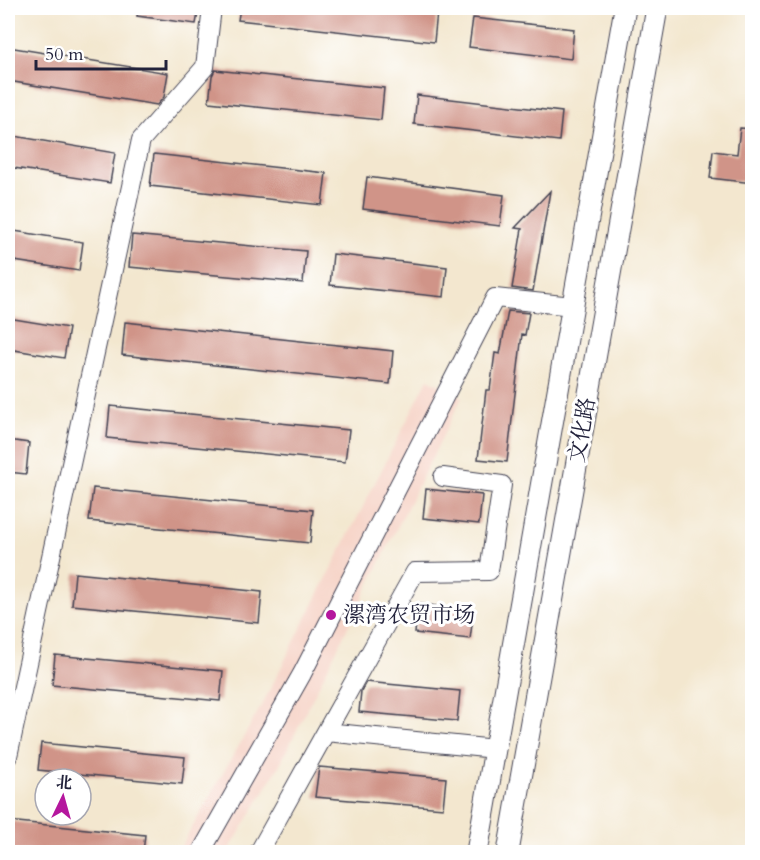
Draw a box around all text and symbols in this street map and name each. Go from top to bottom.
scale bar [36,33,166,71]
text: 50 m [45,42,84,67]
street label: 文化路 [561,395,603,465]
place label: 漯湾农贸市场 [343,600,475,630]
marker: 漯湾农贸市场 [324,608,338,622]
north arrow [33,767,93,827]
text: 北 [55,771,73,795]

